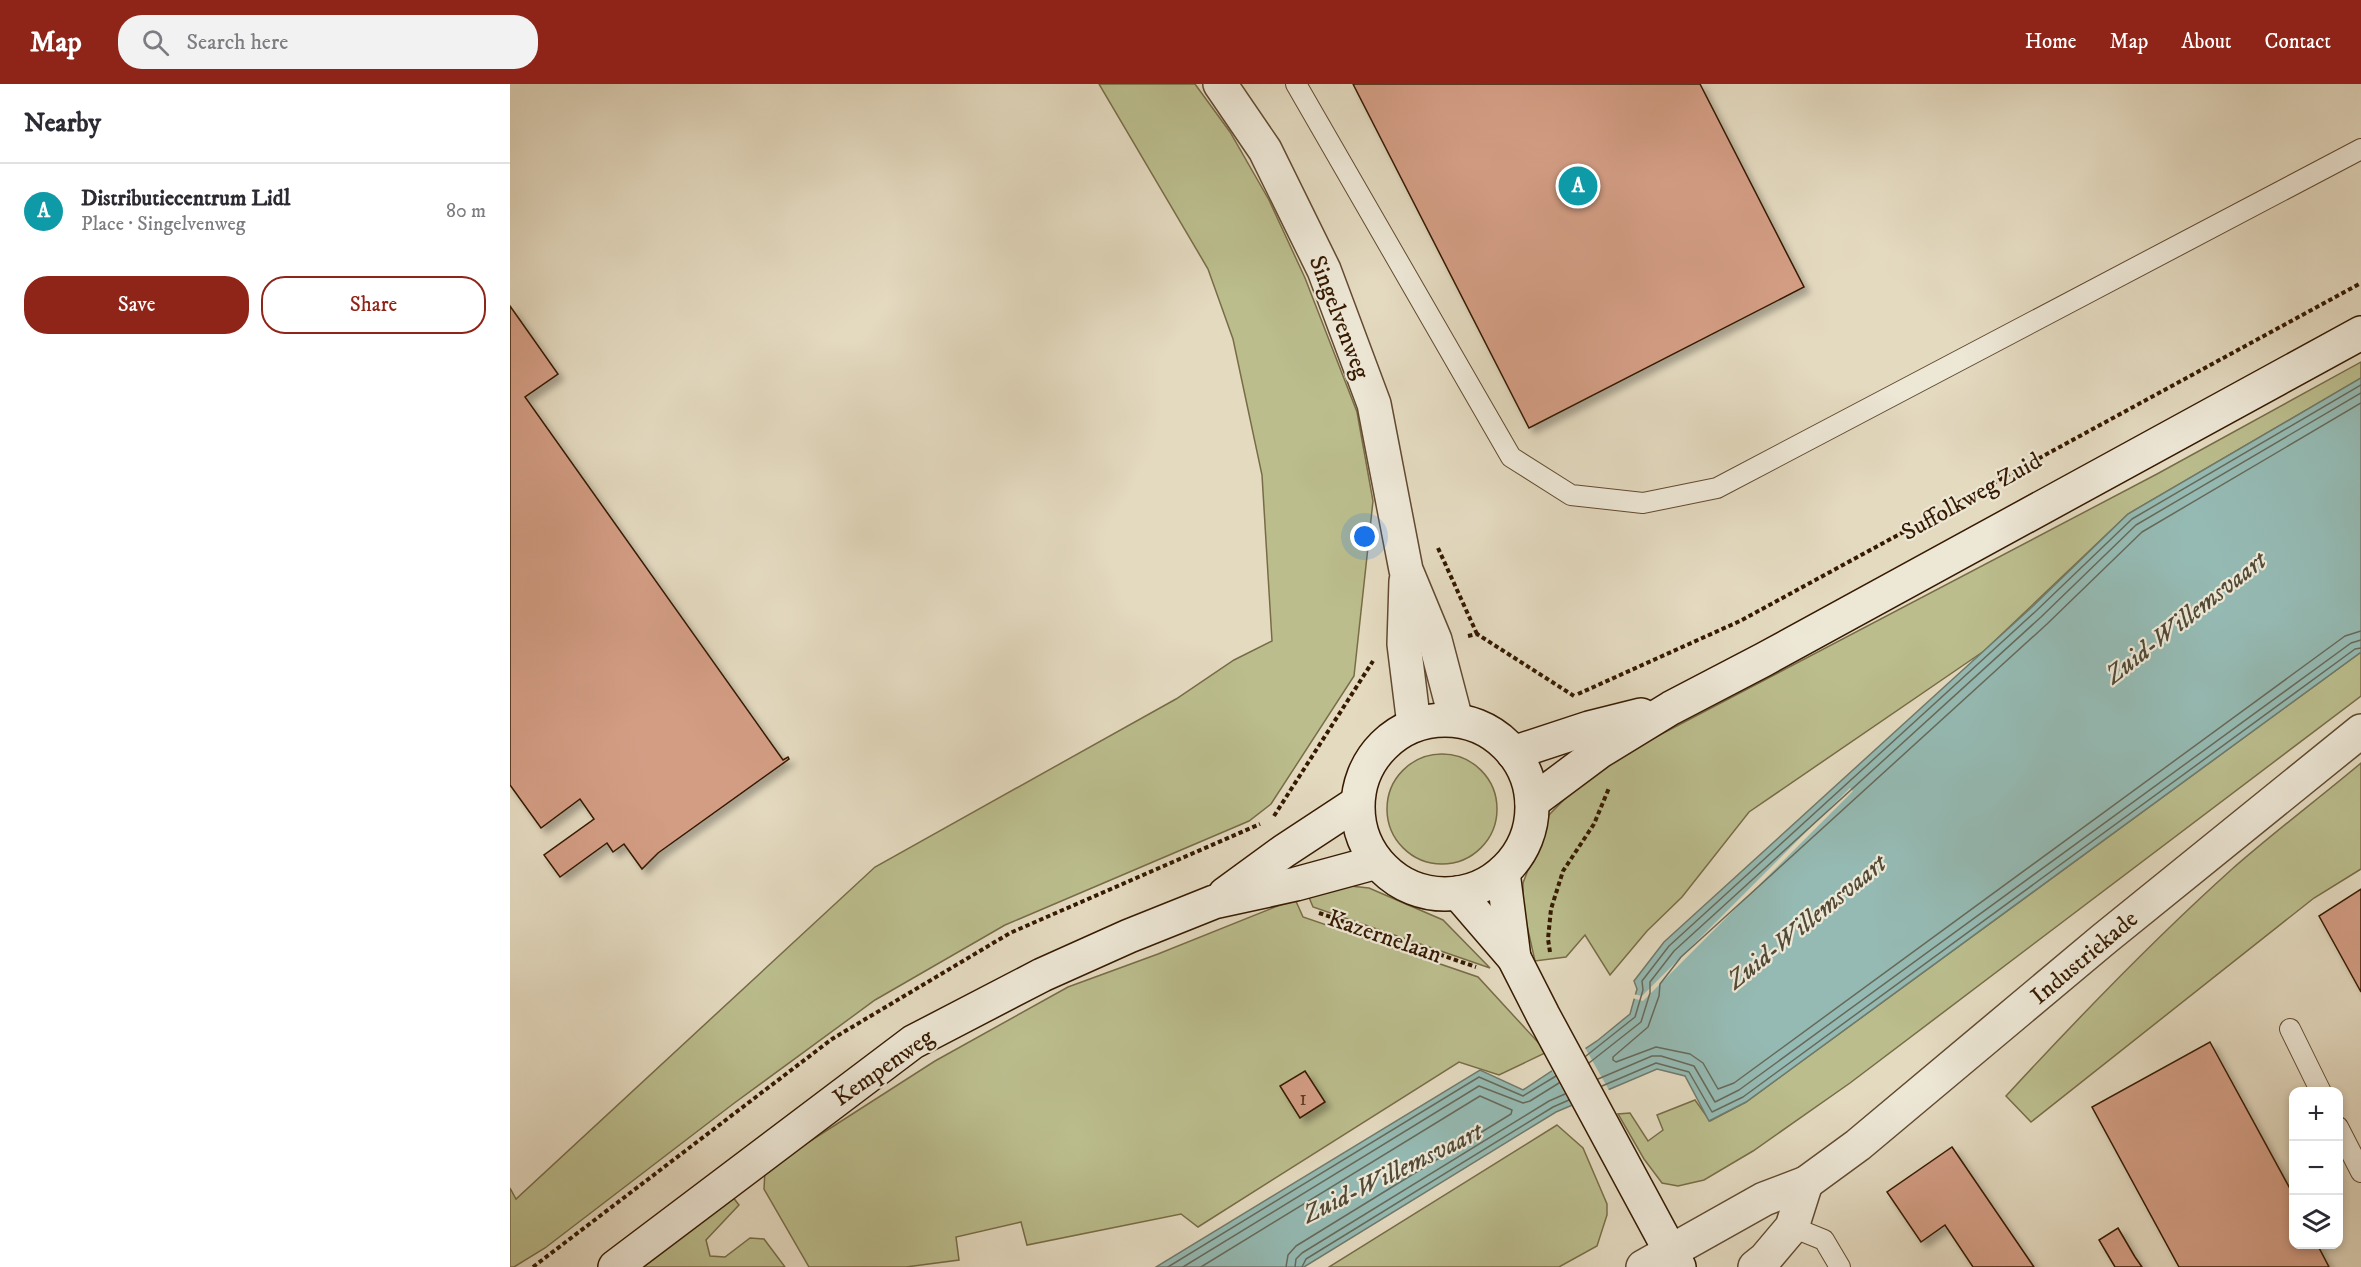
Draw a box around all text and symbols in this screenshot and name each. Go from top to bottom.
search box [118,15,538,69]
text: Map [30,25,82,60]
icon: search [139,26,172,59]
text: Search here [187,29,288,56]
text: Home [2025,29,2077,55]
text: Map [2110,29,2148,55]
text: About [2181,29,2232,55]
text: Contact [2265,29,2331,55]
text: Nearby [24,107,101,140]
pin: A [1558,164,1598,208]
text: Distributiecentrum Lidl [81,185,290,212]
text: A [37,199,50,224]
text: 80 m [446,199,486,224]
text: Place · Singelvenweg [81,212,245,237]
street label: Singelvenweg [1302,251,1376,384]
button: Save [24,276,249,334]
button: Share [261,276,486,334]
street label: Suffolkweg Zuid [1896,446,2047,548]
your location [1350,522,1379,551]
water label: Zuid-Willemsvaart [2097,543,2275,693]
water label: Zuid-Willemsvaart [1719,846,1895,998]
street label: Kazernelaan [1324,903,1446,971]
street label: Industriekade [2025,904,2144,1011]
street label: Kempenweg [827,1022,940,1113]
house number: 1 [1299,1086,1307,1112]
map controls [2289,1087,2343,1249]
button: + [2289,1087,2343,1141]
water label: Zuid-Willemsvaart [1295,1115,1490,1232]
button: − [2289,1141,2343,1195]
button: layers [2289,1195,2343,1249]

